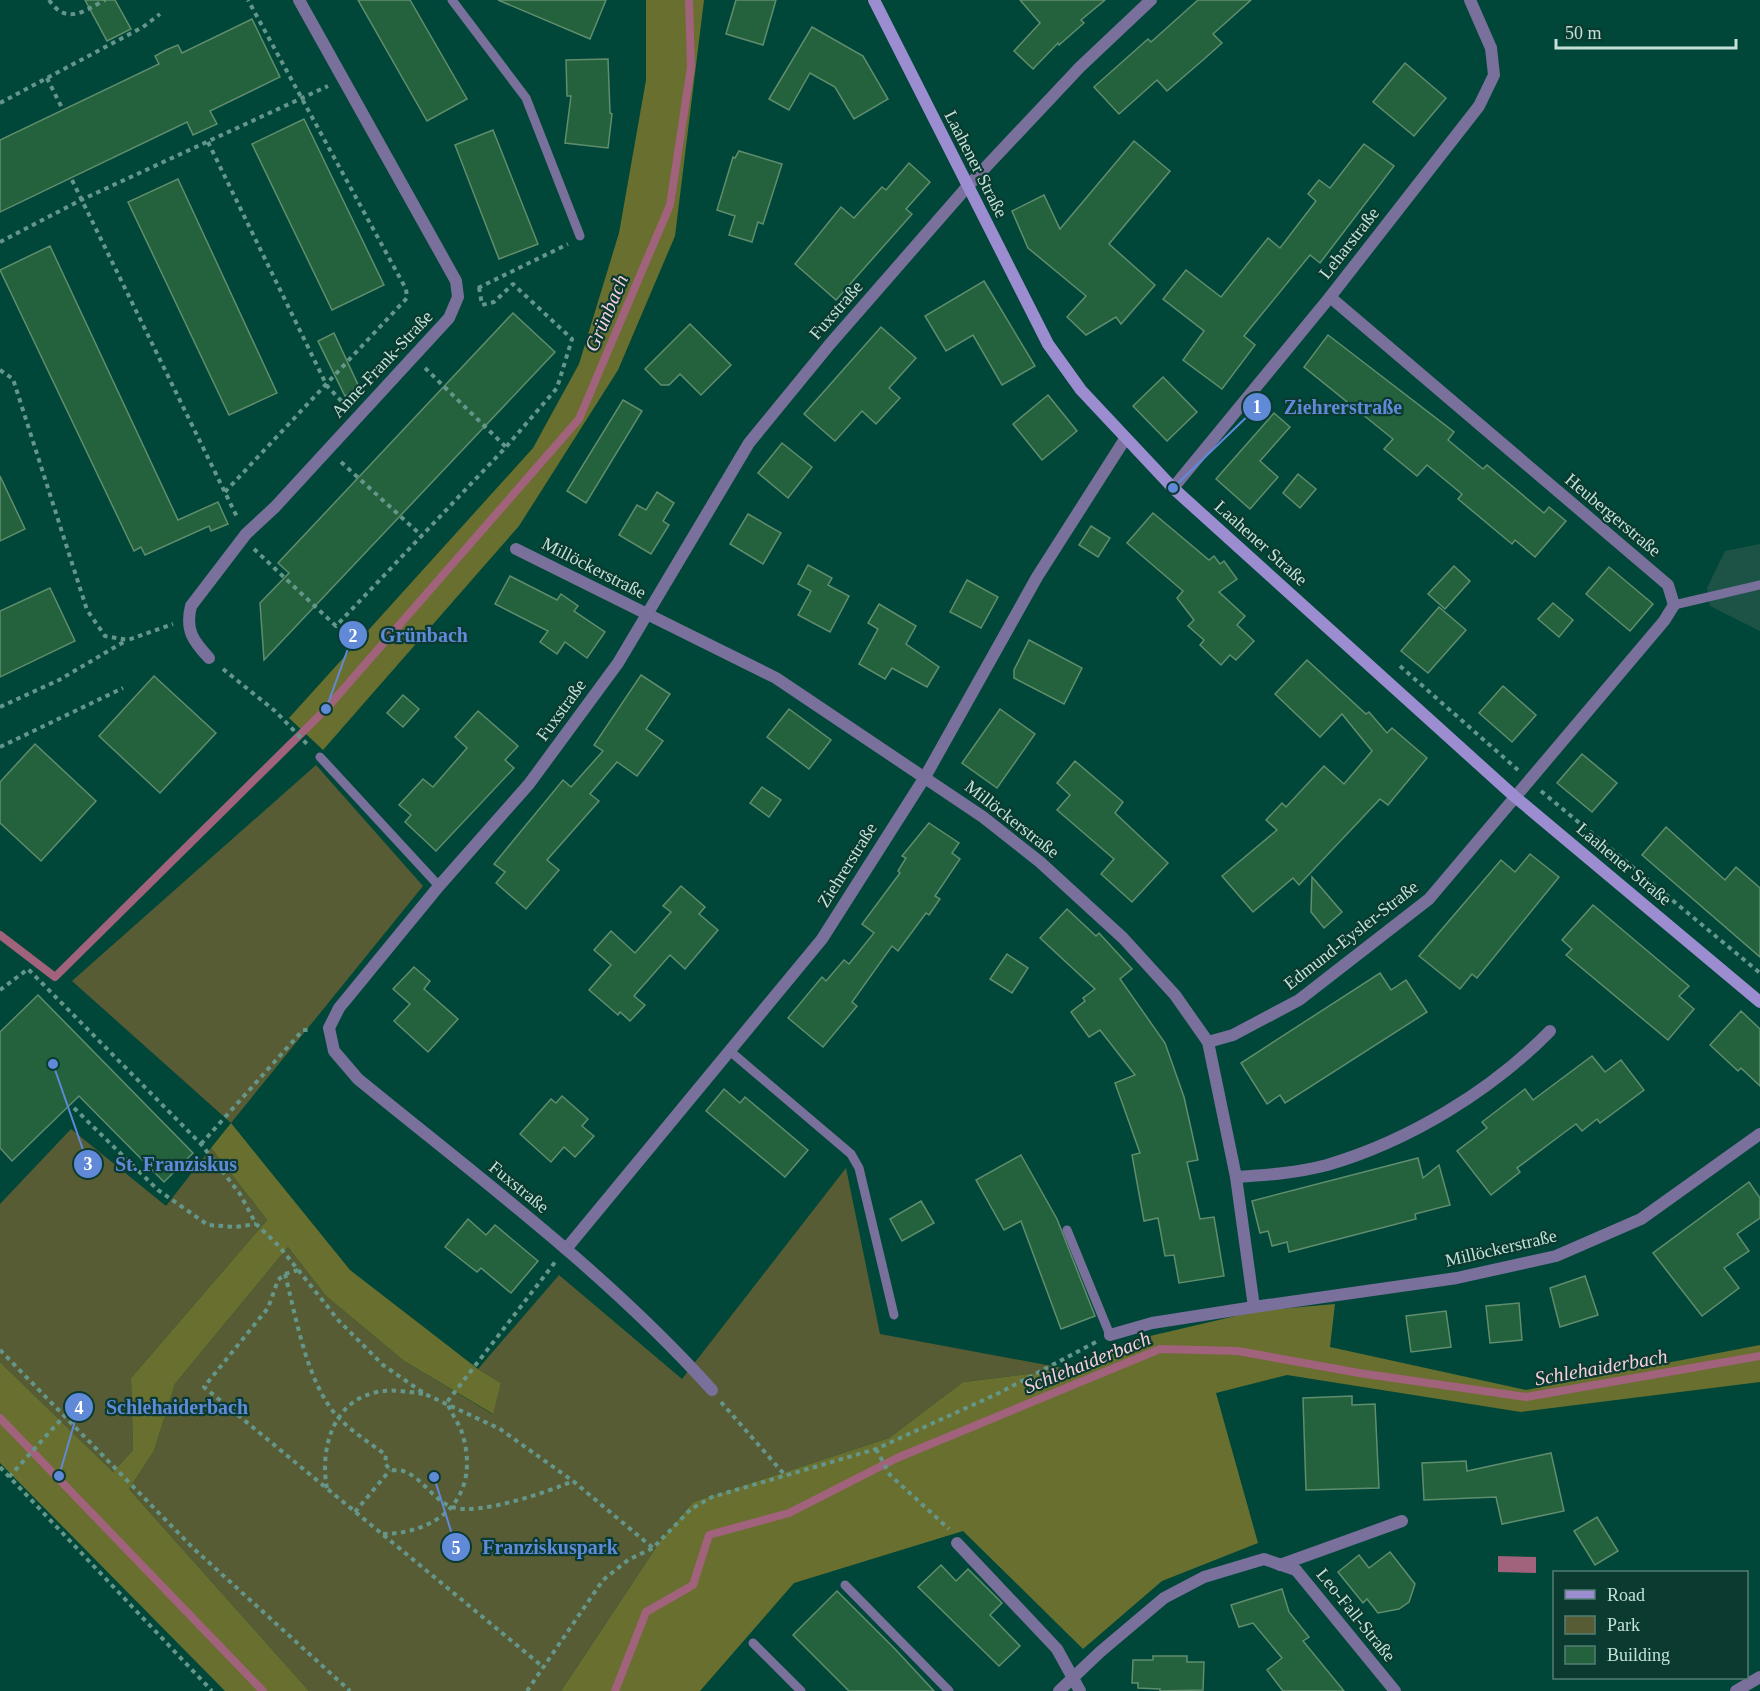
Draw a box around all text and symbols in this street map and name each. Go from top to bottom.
scale bar [1556,12,1736,50]
text: 50 m [1565,23,1602,43]
street label: Laahener Straße [940,107,1012,221]
street label: Leharstraße [1315,203,1383,283]
water label: Grünbach [580,271,632,355]
street label: Fuxstraße [805,277,867,343]
street label: Anne-Frank-Straße [327,306,437,422]
callout: Ziehrerstraße [1242,388,1414,426]
text: Ziehrerstraße [1284,396,1402,418]
text: 1 [1253,397,1262,417]
street label: Heubergerstraße [1561,469,1665,561]
street label: Laahener Straße [1211,496,1311,590]
street label: Millöckerstraße [539,533,649,603]
callout: Grünbach [338,616,480,654]
text: Grünbach [380,624,468,646]
text: 2 [349,626,358,646]
street label: Fuxstraße [532,675,590,745]
street label: Millöckerstraße [961,776,1063,862]
street label: Ziehrerstraße [813,819,881,911]
street label: Laahener Straße [1573,819,1675,909]
street label: Edmund-Eysler-Straße [1280,876,1422,994]
callout: St. Franziskus [73,1145,249,1183]
text: St. Franziskus [115,1153,237,1175]
text: 3 [84,1154,93,1174]
street label: Fuxstraße [485,1157,553,1217]
street label: Millöckerstraße [1443,1225,1559,1271]
water label: Schlehaiderbach [1021,1327,1153,1397]
water label: Schlehaiderbach [1533,1344,1669,1390]
callout: Schlehaiderbach [64,1388,260,1426]
text: Schlehaiderbach [106,1396,248,1418]
text: 4 [75,1398,84,1418]
callout: Franziskuspark [441,1528,630,1566]
text: Franziskuspark [482,1536,619,1559]
text: 5 [452,1538,461,1558]
street label: Leo-Fall-Straße [1312,1564,1400,1666]
legend [1553,1571,1748,1679]
text: Road [1607,1585,1645,1605]
text: Park [1607,1615,1640,1635]
text: Building [1607,1645,1670,1665]

